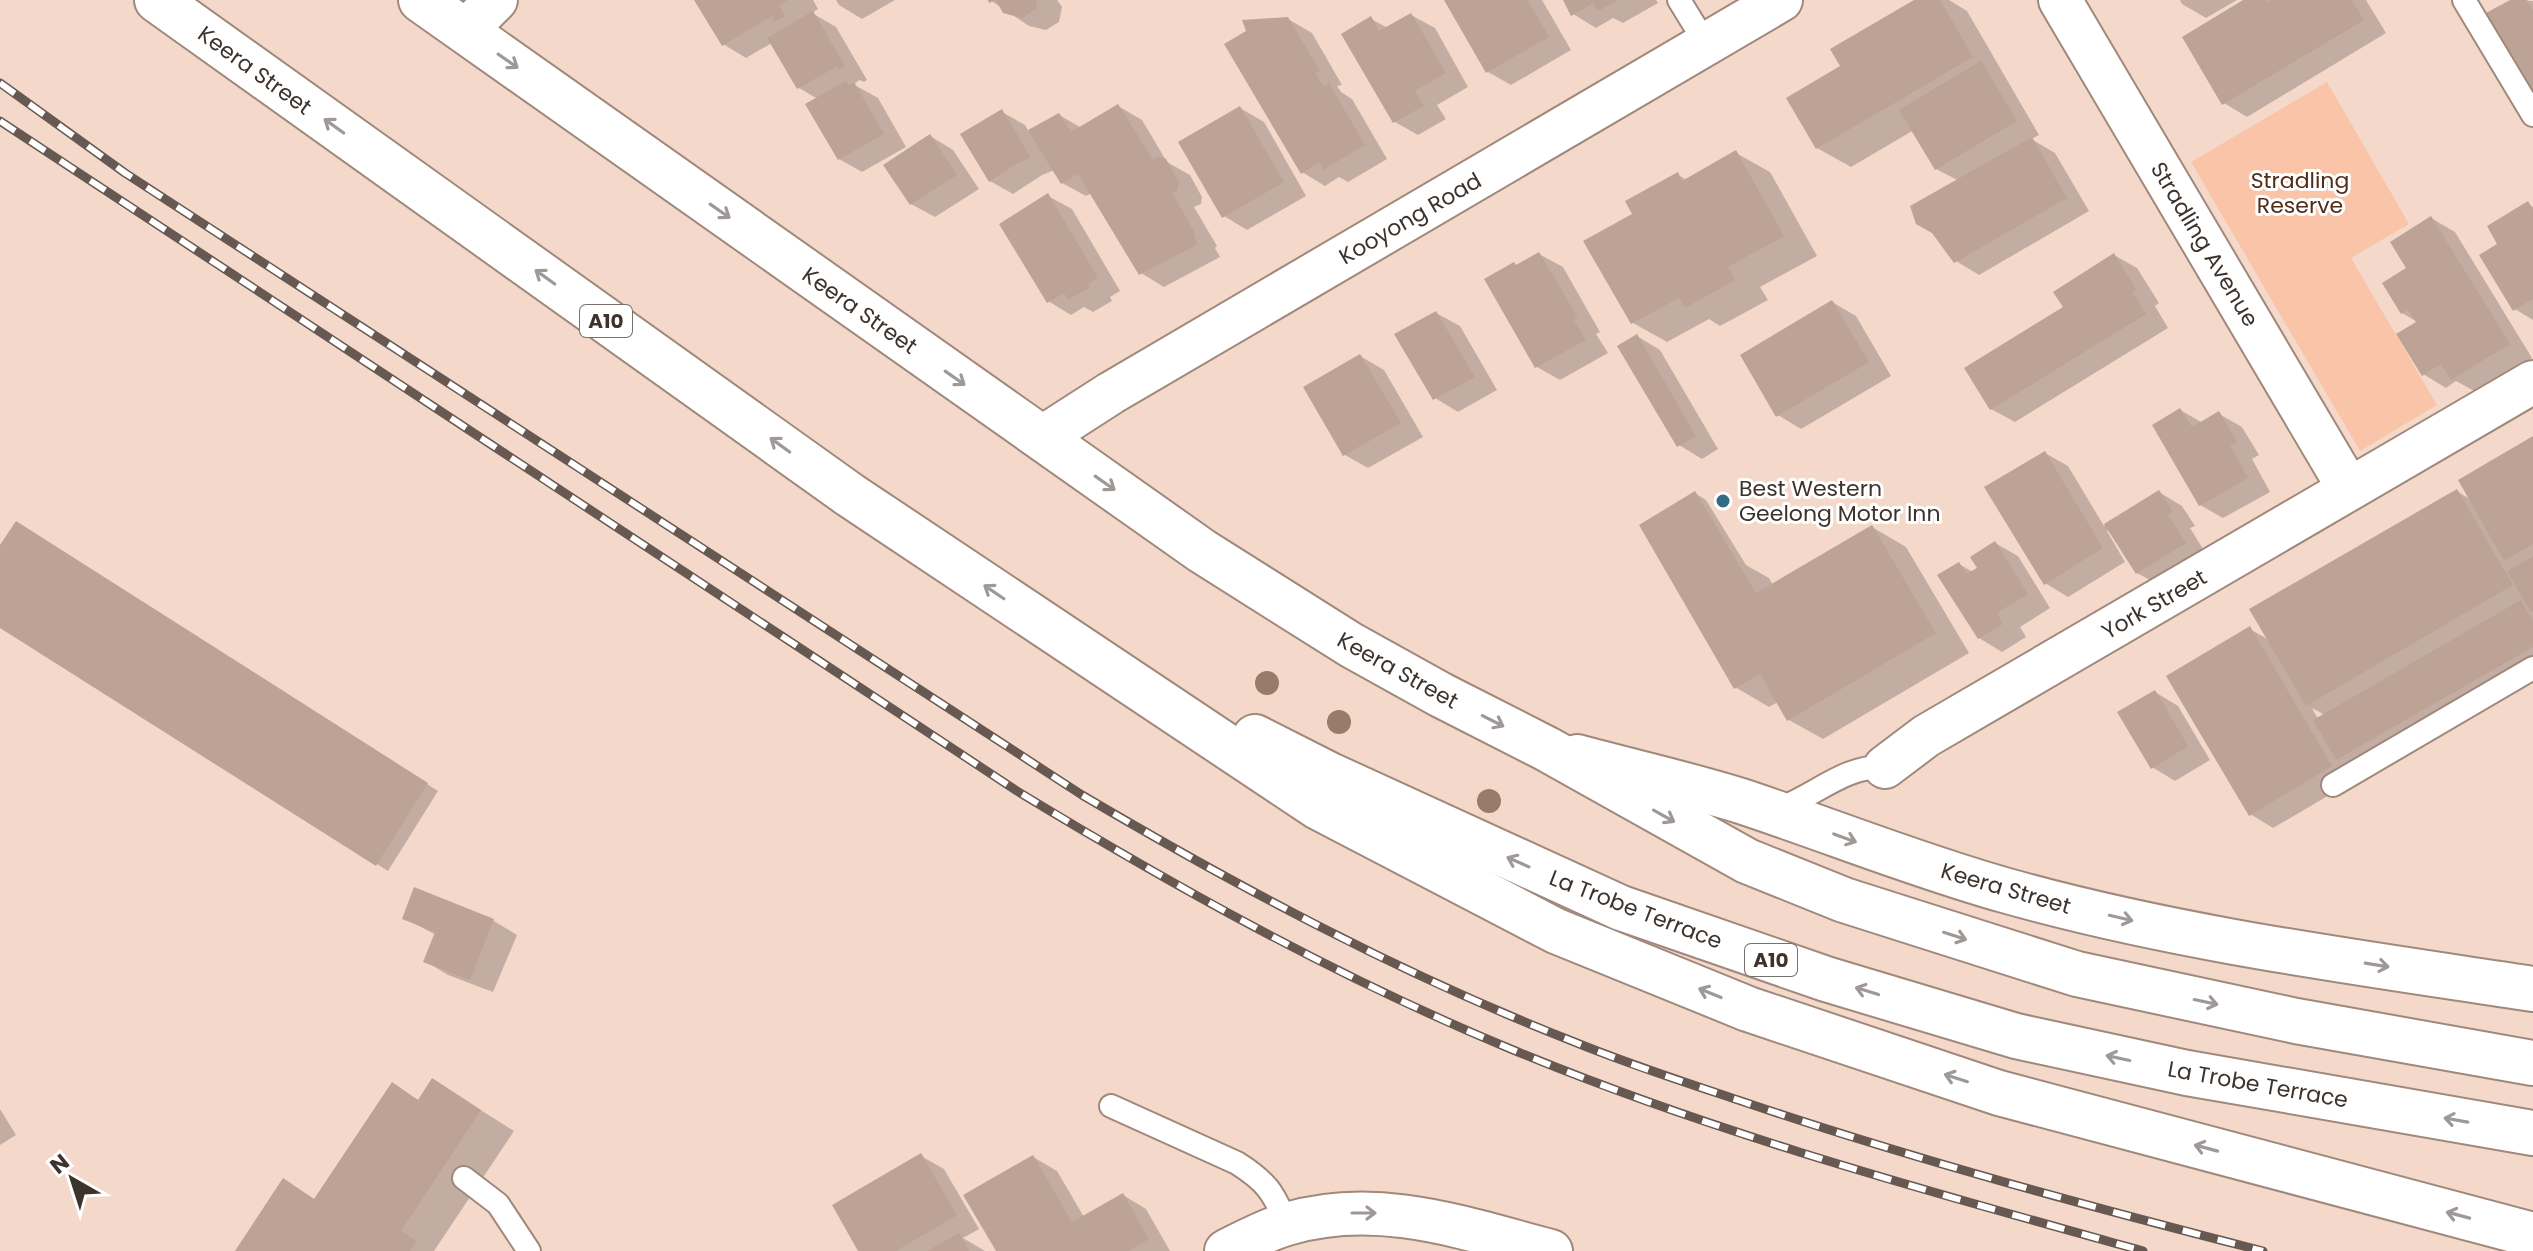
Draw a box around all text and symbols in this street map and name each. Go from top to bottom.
street label: Keera Street [191,19,318,122]
one-way arrow [496,53,518,70]
one-way arrow [324,118,345,135]
street label: Stradling Avenue [2143,156,2266,332]
street label: Kooyong Road [1333,165,1487,272]
park label: Stradling Reserve [2251,165,2349,221]
one-way arrow [709,203,731,220]
street label: Keera Street [796,259,923,361]
one-way arrow [535,269,557,286]
road number: A10 [580,305,632,337]
one-way arrow [944,369,966,386]
one-way arrow [769,437,791,453]
place label: Best Western Geelong Motor Inn [1739,473,1940,529]
one-way arrow [1093,475,1115,491]
marker: Best Western Geelong Motor Inn [1714,492,1732,510]
street label: York Street [2096,562,2213,647]
one-way arrow [983,584,1006,600]
street label: Keera Street [1332,624,1464,716]
one-way arrow [1480,714,1504,730]
one-way arrow [1652,808,1675,824]
one-way arrow [1832,831,1857,846]
one-way arrow [1507,853,1531,868]
street label: Keera Street [1937,855,2074,922]
street label: La Trobe Terrace [1545,862,1727,957]
one-way arrow [2108,911,2133,926]
one-way arrow [1942,930,1967,944]
road number: A10 [1745,944,1797,976]
one-way arrow [2364,958,2389,973]
one-way arrow [1854,983,1880,998]
one-way arrow [1698,985,1723,1000]
one-way arrow [2193,995,2219,1010]
one-way arrow [2106,1050,2131,1065]
street label: La Trobe Terrace [2165,1053,2351,1116]
one-way arrow [1944,1070,1969,1085]
one-way arrow [2444,1111,2469,1126]
north arrow [32,1139,112,1219]
one-way arrow [2194,1139,2220,1154]
text: N [44,1147,76,1181]
one-way arrow [1350,1205,1377,1221]
one-way arrow [2445,1206,2471,1221]

